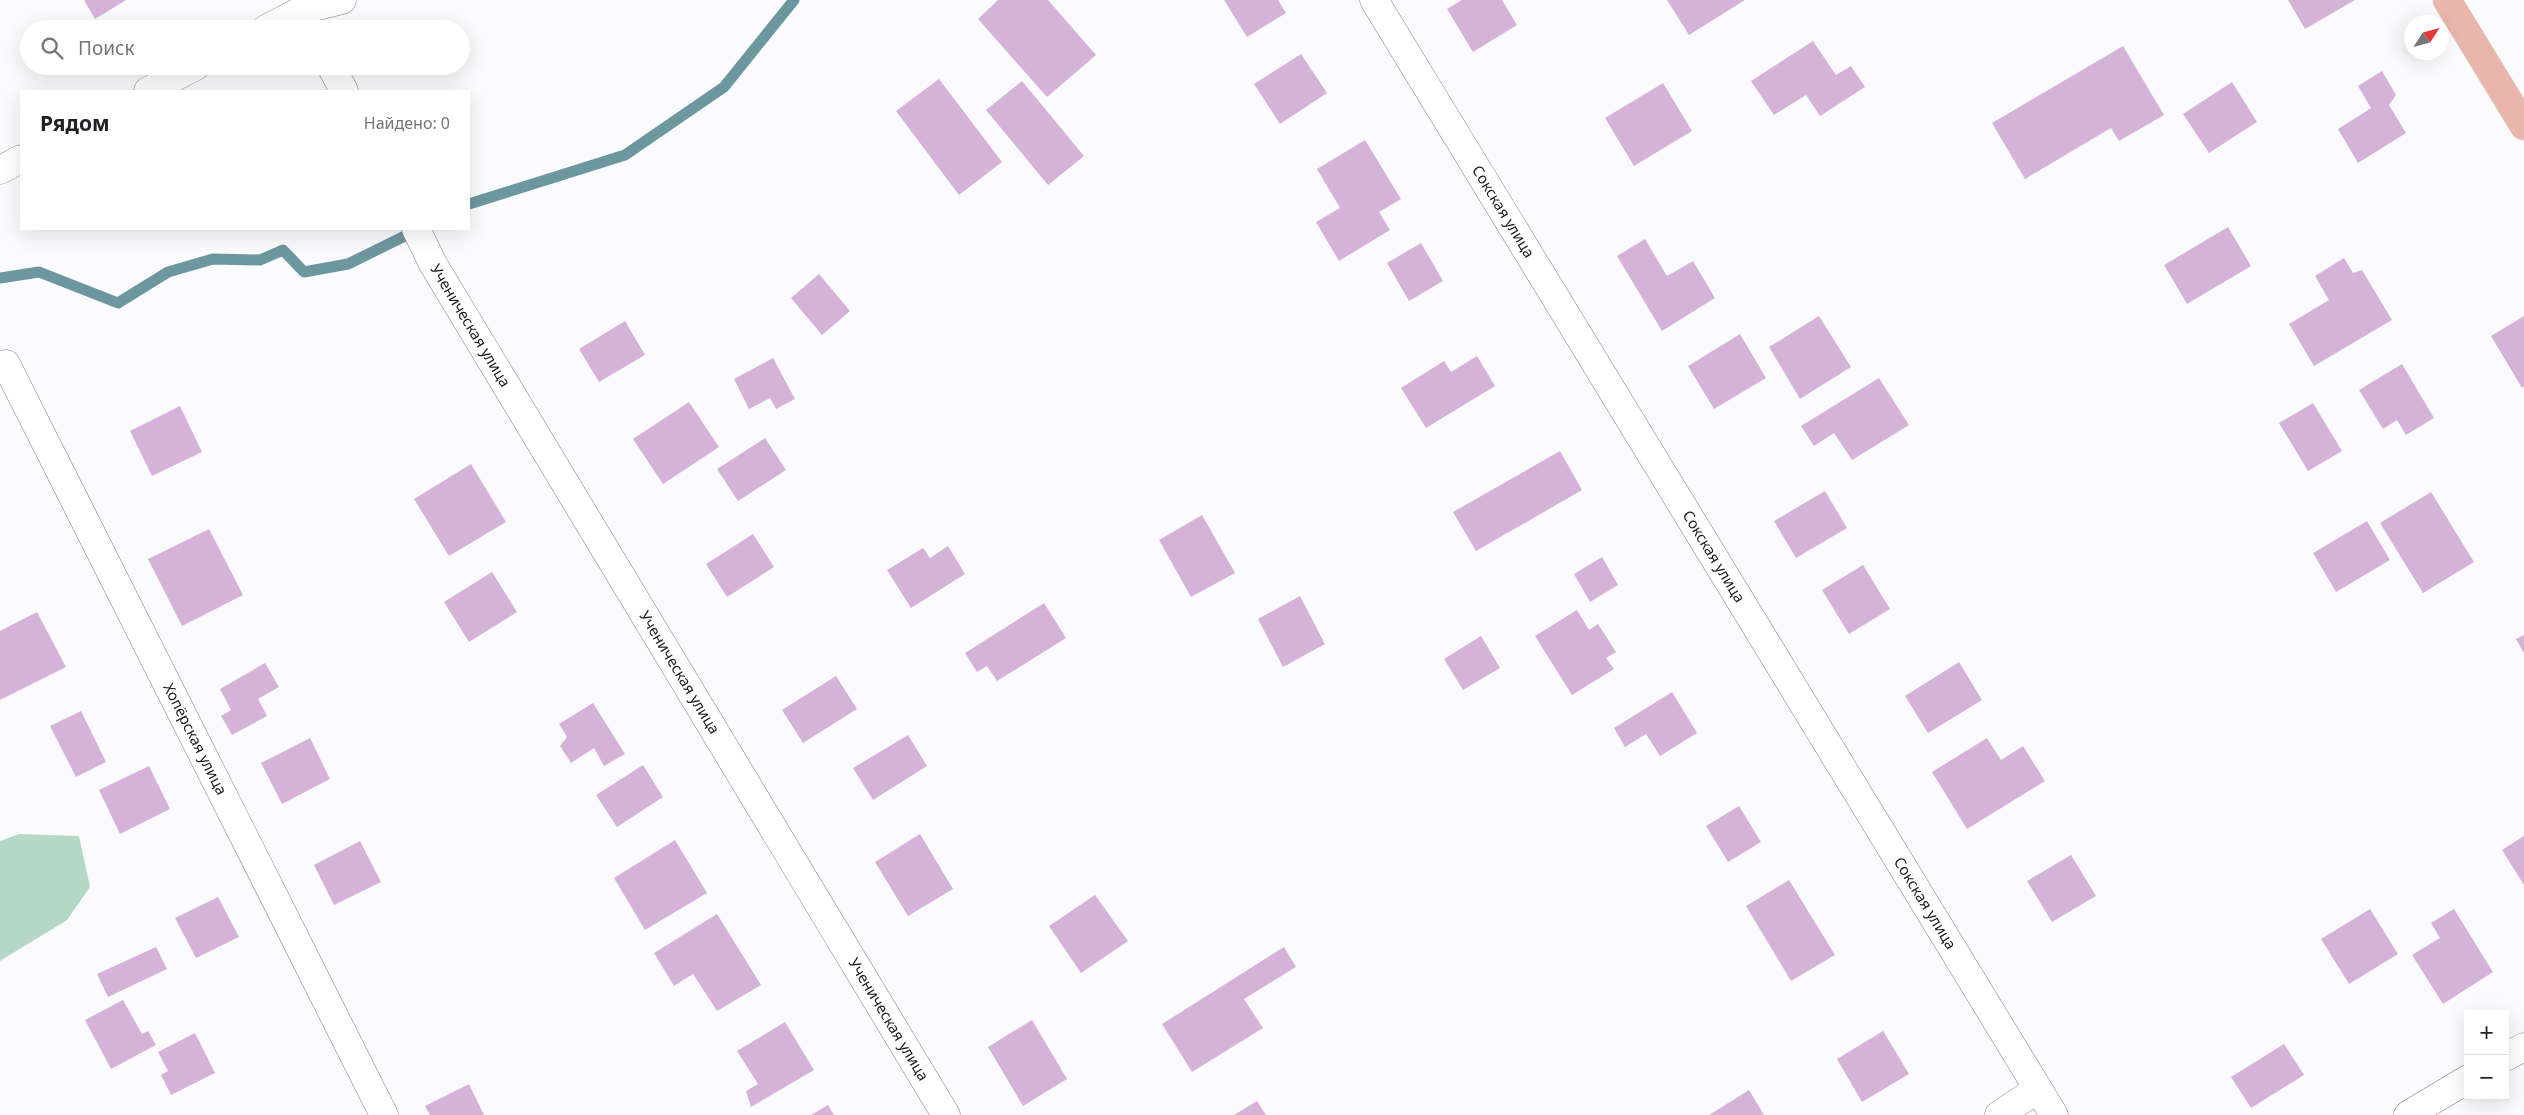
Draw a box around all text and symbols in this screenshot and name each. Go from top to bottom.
north arrow [2404,15,2449,60]
search box [20,20,470,75]
icon: search [38,34,66,62]
text: Поиск [78,35,134,61]
text: Рядом [40,109,110,137]
text: Найдено: 0 [364,112,450,134]
street label: Сокская улица [1468,161,1540,261]
street label: Ученическая улица [426,260,516,390]
street label: Сокская улица [1679,506,1750,606]
street label: Ученическая улица [635,607,725,737]
street label: Хопёрская улица [159,680,232,798]
street label: Сокская улица [1890,853,1962,953]
street label: Ученическая улица [844,954,934,1084]
map controls [2464,1010,2509,1100]
button: + [2464,1010,2509,1055]
button: − [2464,1055,2509,1100]

